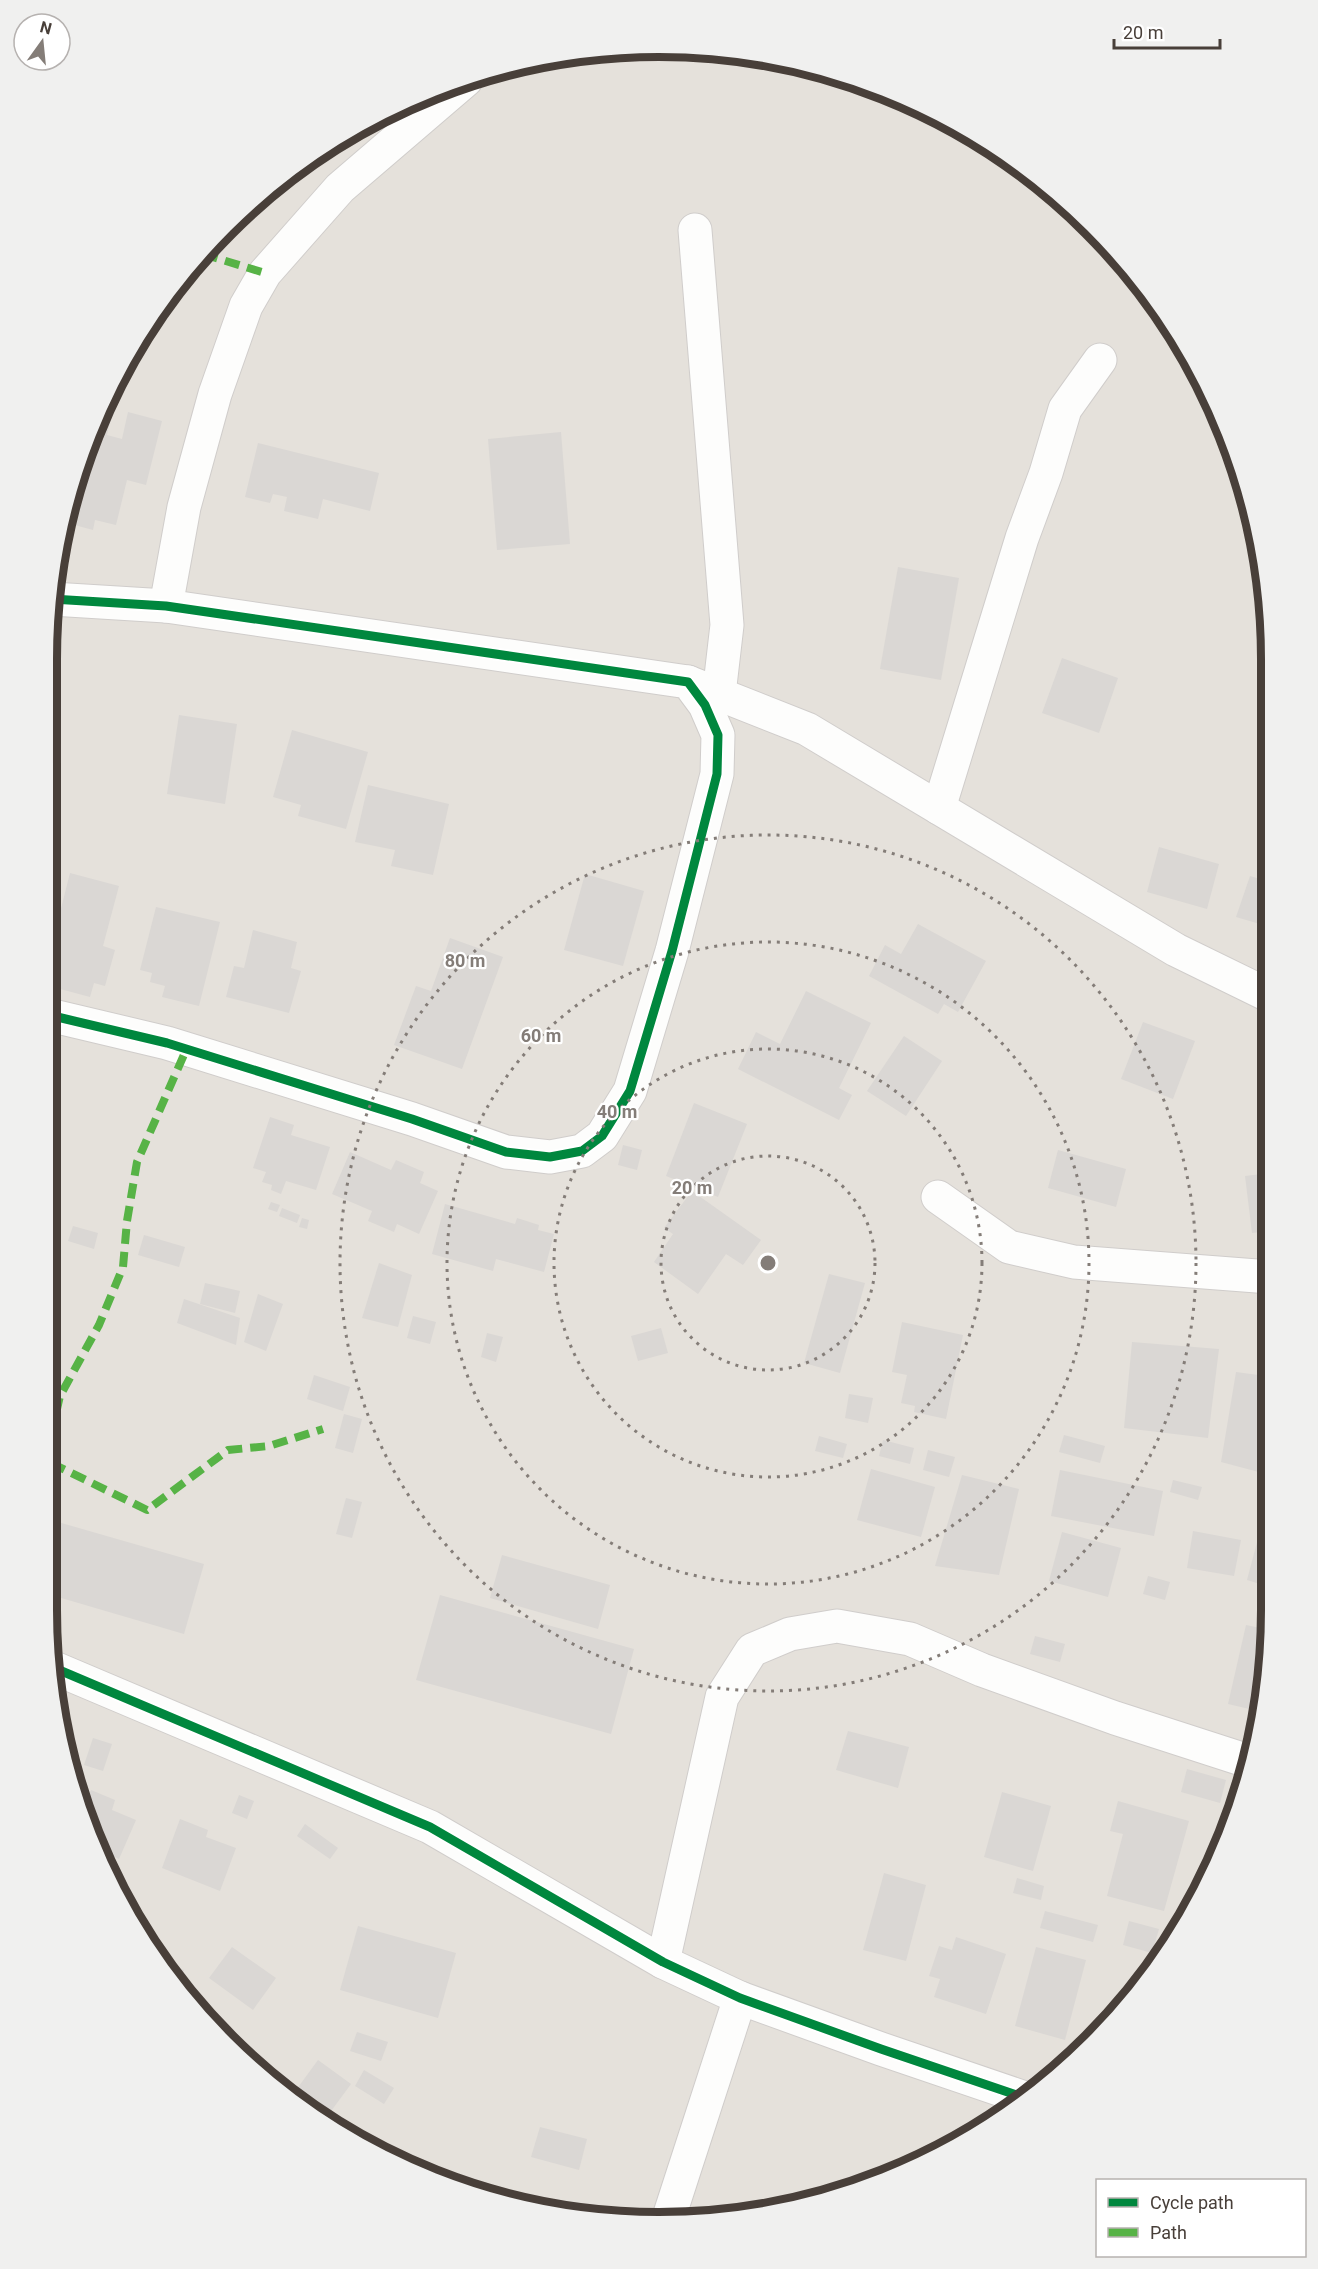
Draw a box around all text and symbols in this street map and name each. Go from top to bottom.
north arrow [12,12,72,72]
scale bar [1114,12,1220,50]
text: N [38,17,54,39]
text: 20 m [1123,22,1163,43]
text: 80 m [445,950,485,971]
text: 60 m [521,1025,561,1046]
text: 40 m [597,1101,637,1122]
text: 20 m [672,1177,712,1198]
centre of rings [758,1253,778,1273]
legend [1096,2179,1306,2257]
text: Cycle path [1150,2192,1234,2213]
text: Path [1150,2222,1187,2243]

